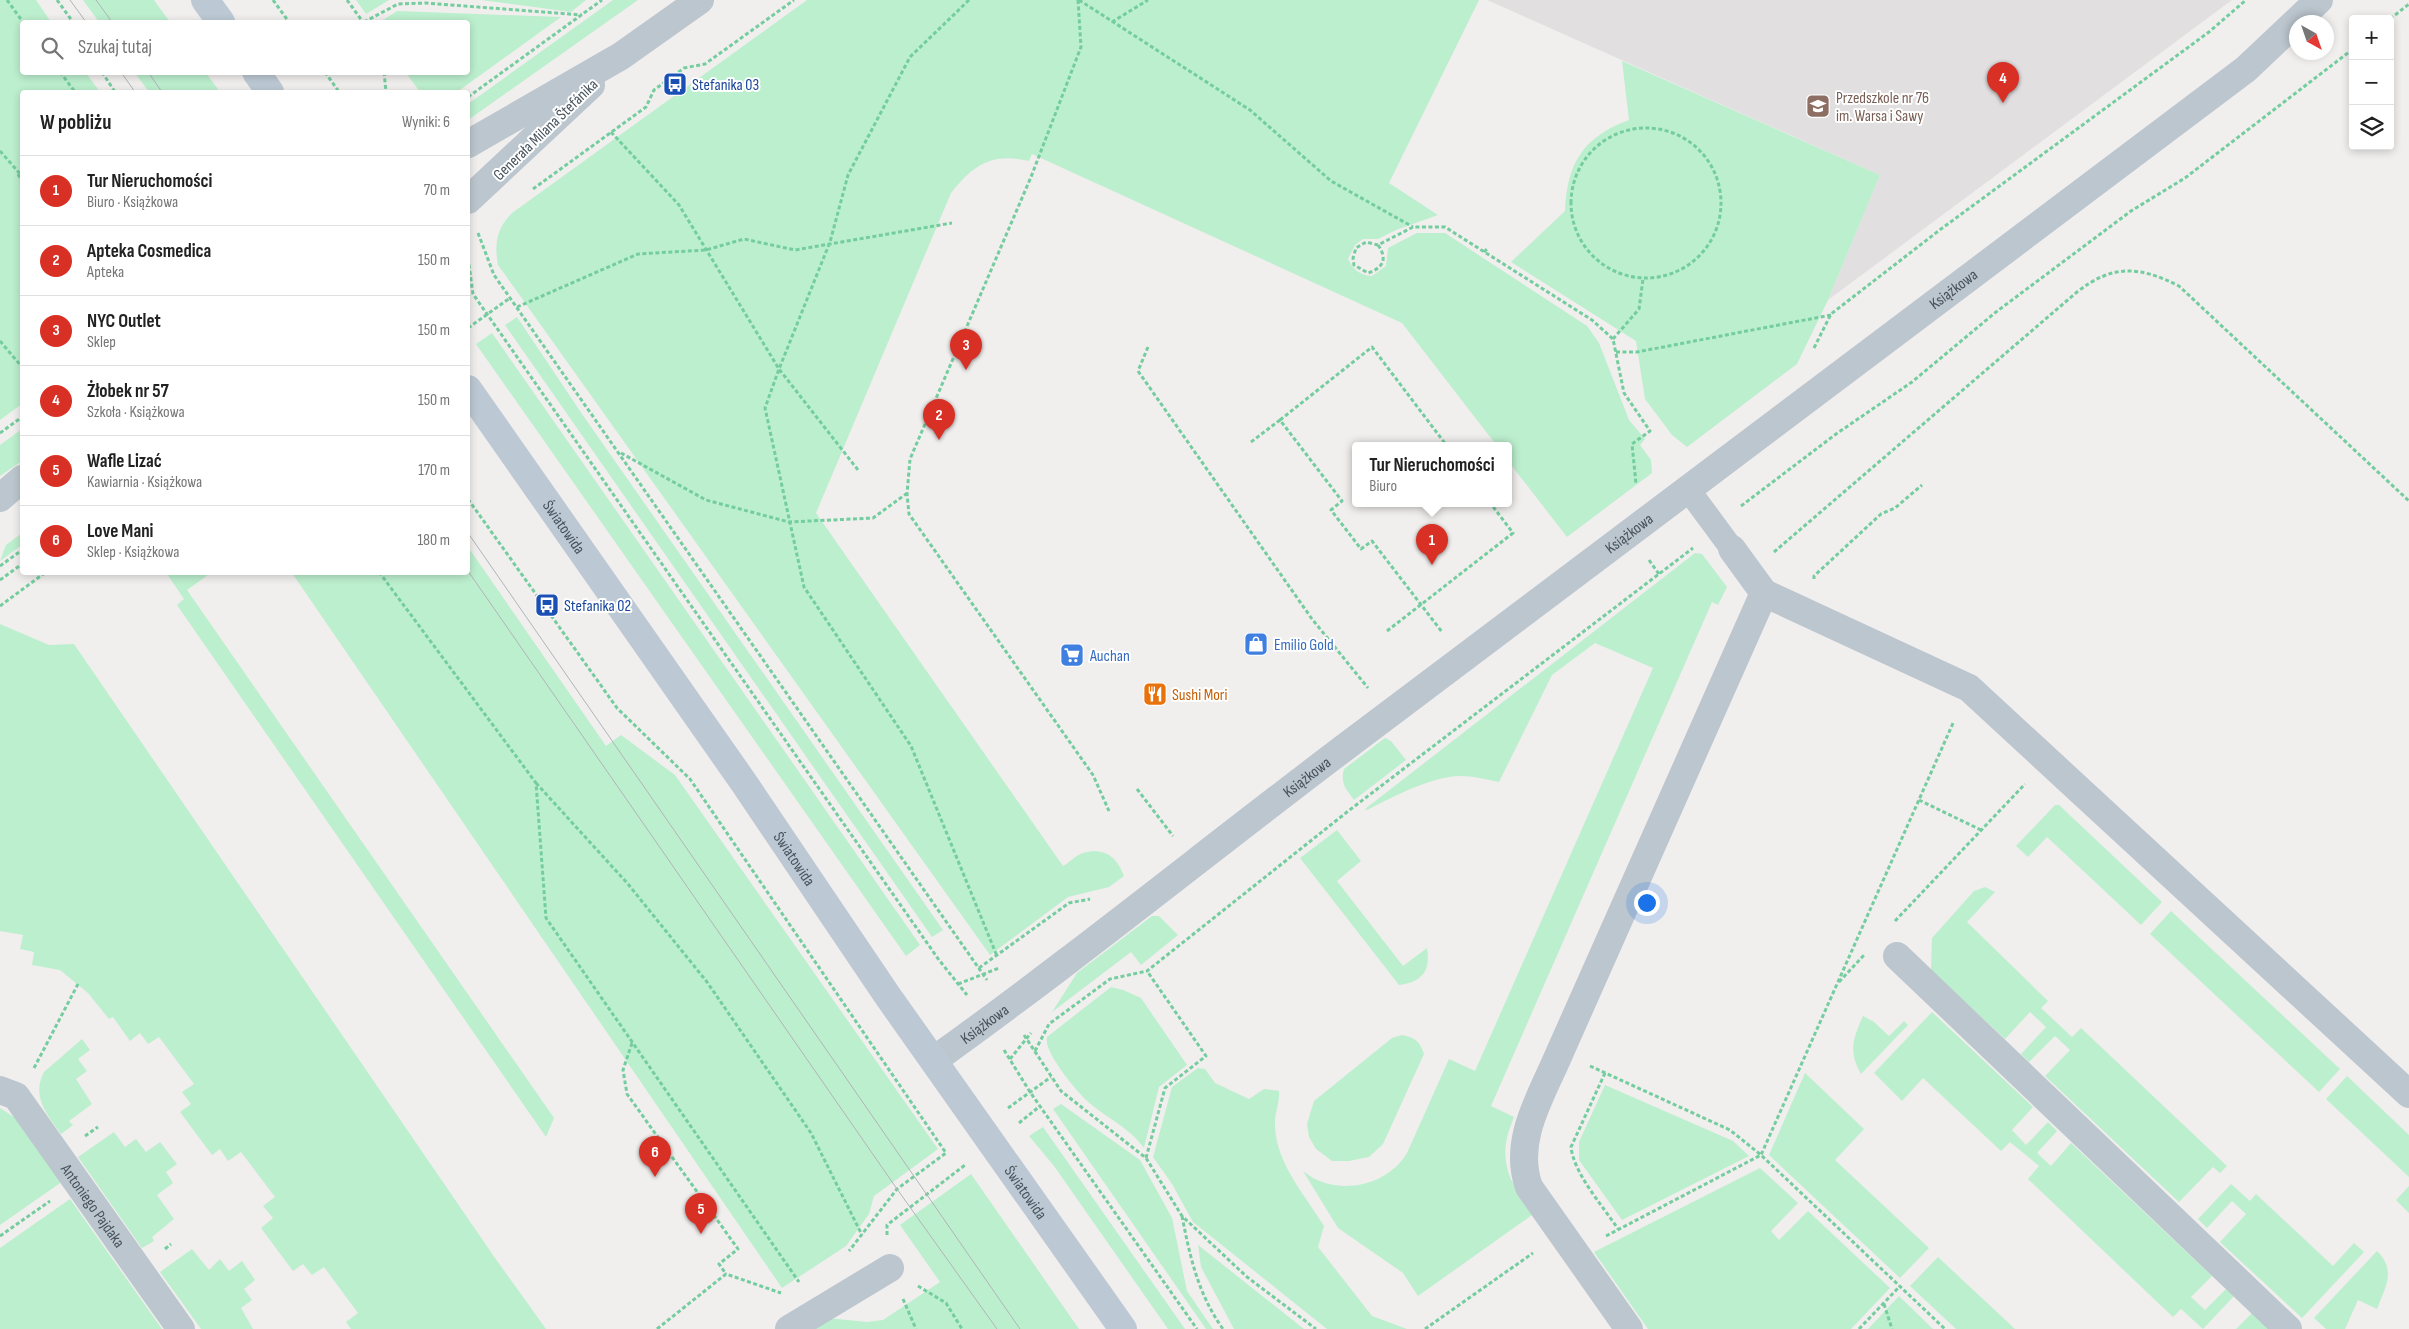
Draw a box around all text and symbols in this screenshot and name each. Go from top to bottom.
north arrow [2289,15,2334,60]
map controls [2349,15,2394,150]
button: + [2349,15,2394,60]
search box [20,20,470,75]
icon: search [38,34,66,62]
text: Szukaj tutaj [78,36,152,59]
button: − [2349,60,2394,105]
pin: 4 [1987,62,2019,103]
bus stop icon: Stefanika 03 [662,71,688,97]
street label: Generała Milana Štefánika [490,75,602,185]
place label: Stefanika 03 [692,76,759,95]
place label: Przedszkole nr 76 im. Warsa i Sawy [1836,89,1929,126]
school or university icon: Przedszkole nr 76 im. Warsa i Sawy [1805,93,1831,119]
button: layers [2349,105,2394,150]
text: W pobliżu [40,110,111,135]
text: Wyniki: 6 [402,113,450,132]
text: Tur Nieruchomości [87,170,212,193]
text: 1 [53,181,59,200]
text: 70 m [424,181,450,200]
text: Biuro · Książkowa [87,193,178,212]
text: Apteka Cosmedica [87,240,211,263]
text: 2 [52,251,60,270]
text: 150 m [418,251,450,270]
text: Apteka [87,263,124,282]
street label: Książkowa [1926,266,1982,314]
text: NYC Outlet [87,310,161,333]
text: 3 [52,321,60,340]
text: 150 m [418,321,450,340]
pin: 3 [950,329,982,370]
text: Sklep [87,333,116,352]
text: Żłobek nr 57 [87,380,169,403]
text: 4 [52,391,60,410]
text: 150 m [418,391,450,410]
pin: 2 [923,399,955,440]
text: Szkoła · Książkowa [87,403,185,422]
popup [1352,442,1512,507]
text: Wafle Lizać [87,450,162,473]
text: Tur Nieruchomości [1369,454,1495,477]
text: 5 [52,461,60,480]
text: 170 m [418,461,450,480]
text: Kawiarnia · Książkowa [87,473,202,492]
text: Biuro [1369,477,1397,496]
street label: Światowida [538,497,588,558]
street label: Książkowa [1602,510,1657,558]
text: Love Mani [87,520,153,543]
pin: 1 [1416,524,1448,565]
text: 6 [52,531,60,550]
text: 180 m [417,531,450,550]
text: Sklep · Książkowa [87,543,179,562]
bus stop icon: Stefanika 02 [534,592,560,618]
place label: Stefanika 02 [564,597,631,616]
shop icon: Emilio Gold [1243,631,1269,657]
place label: Emilio Gold [1274,636,1334,655]
supermarket icon: Auchan [1059,642,1085,668]
place label: Auchan [1089,647,1130,666]
restaurant icon: Sushi Mori [1142,681,1168,707]
place label: Sushi Mori [1172,686,1227,705]
street label: Książkowa [1280,753,1335,802]
street label: Światowida [769,829,819,890]
your location [1634,890,1660,916]
street label: Książkowa [957,1001,1013,1049]
pin: 6 [639,1136,671,1177]
street label: Antoniego Pajdaka [55,1160,128,1252]
street label: Światowida [1000,1162,1050,1223]
pin: 5 [685,1193,717,1234]

